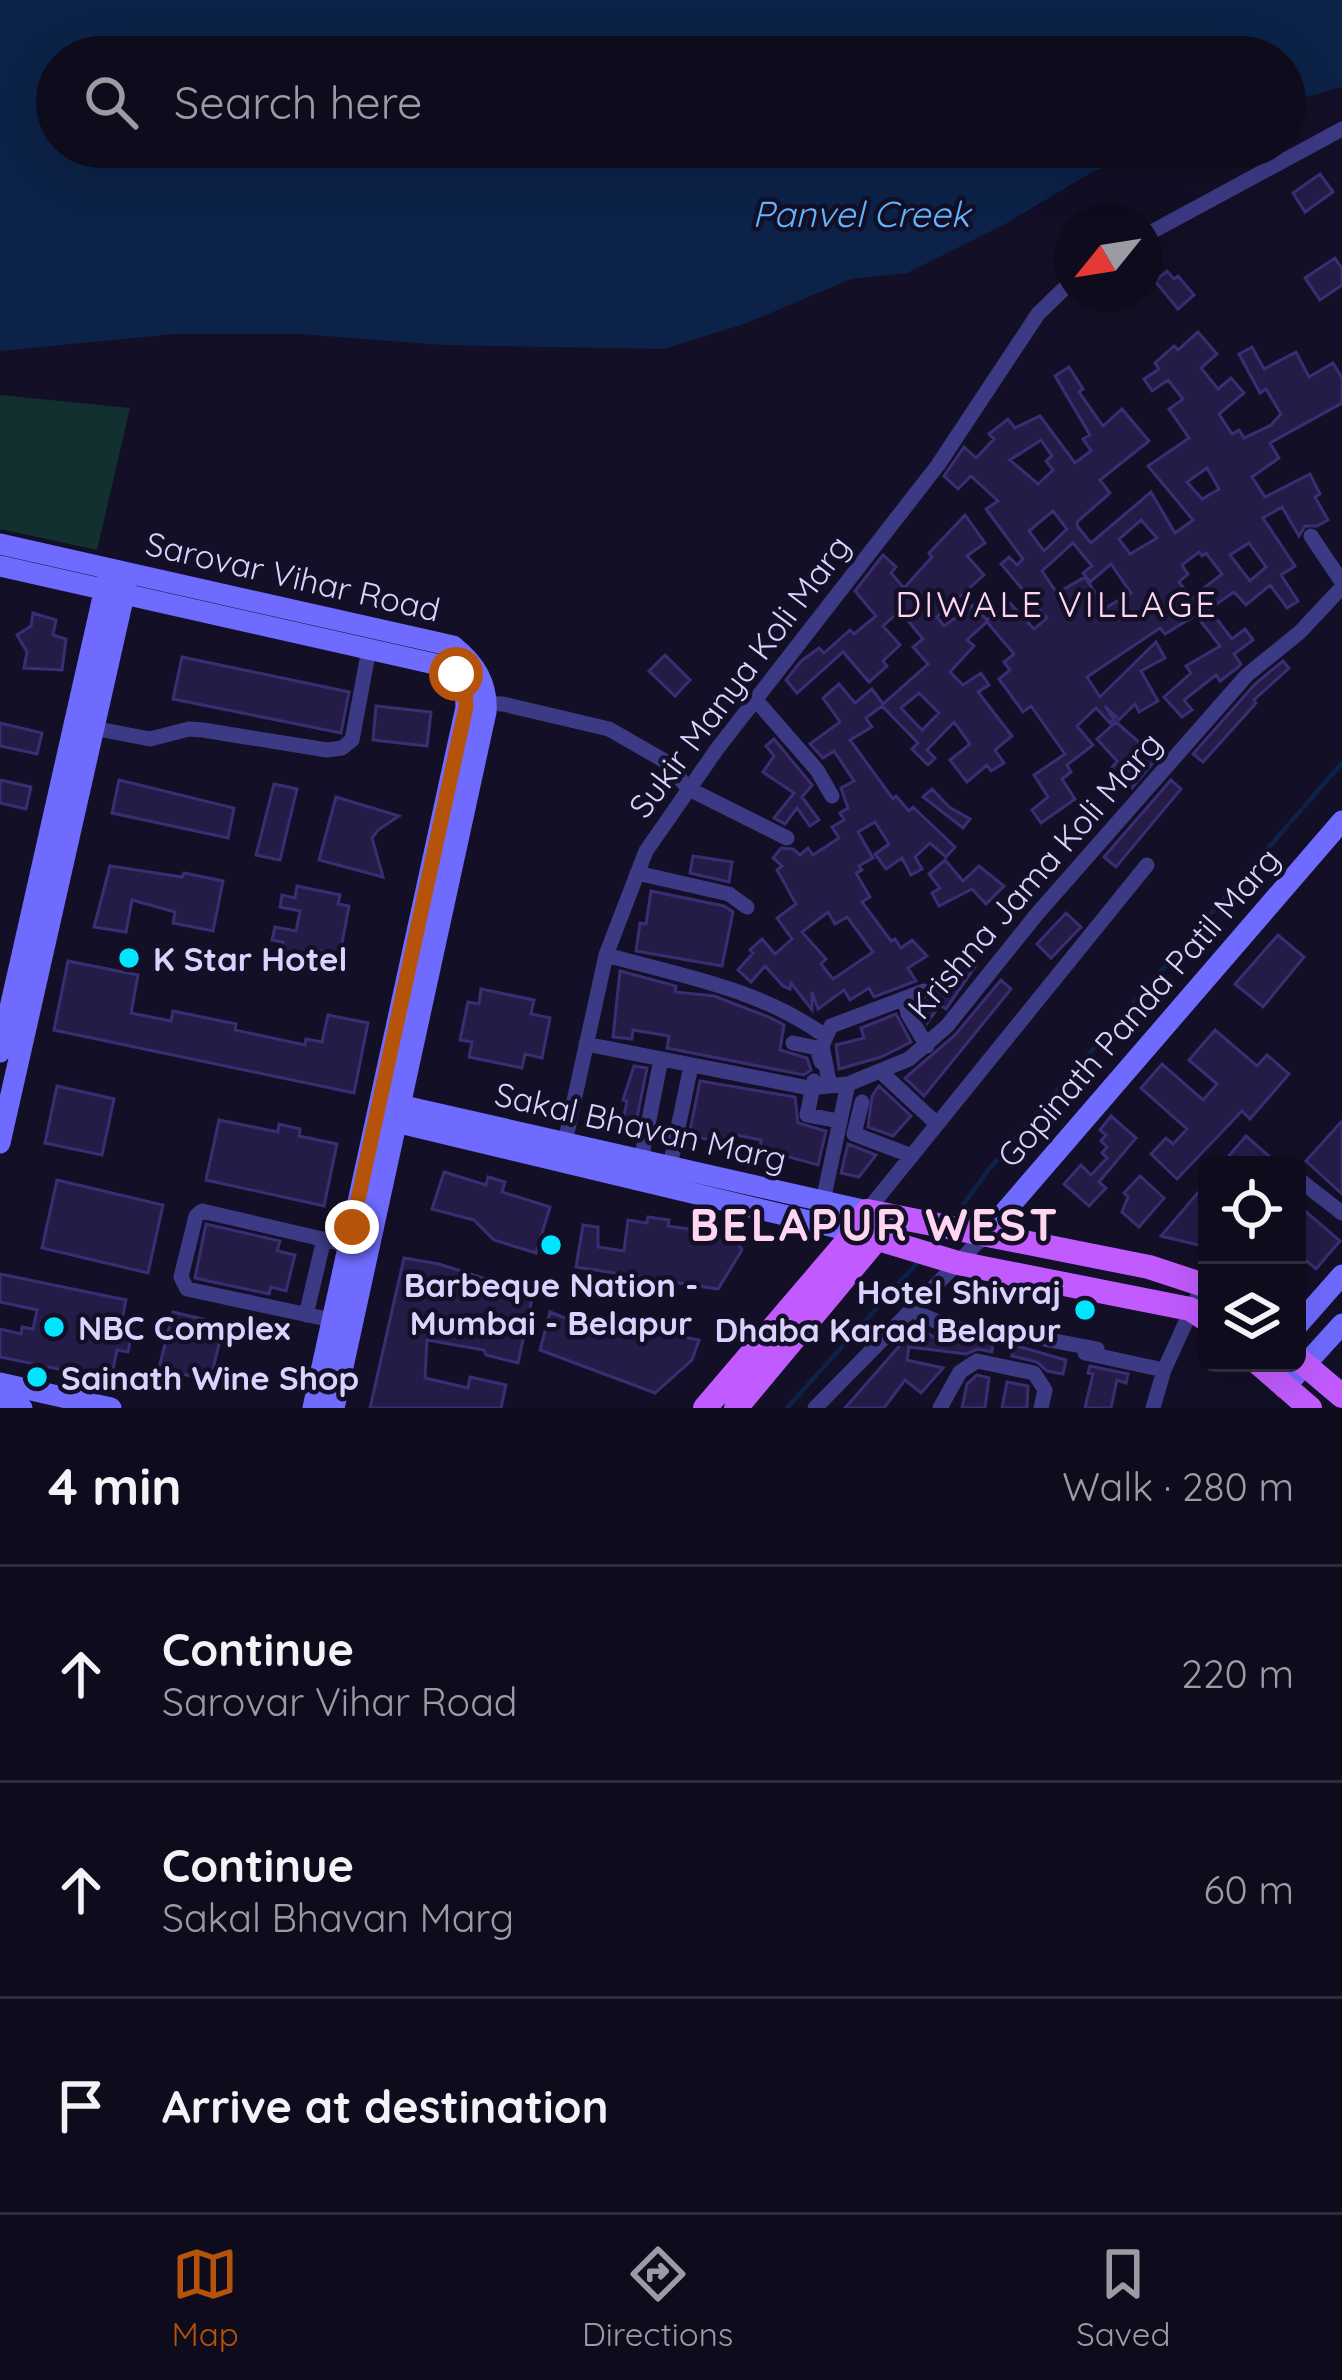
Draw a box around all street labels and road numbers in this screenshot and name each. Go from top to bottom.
street label: Sarovar Vihar Road [142,522,444,630]
street label: Sukir Manya Koli Marg [619,527,859,825]
street label: Krishna Jama Koli Marg [898,723,1170,1027]
street label: Gopinath Panda Patil Marg [988,839,1288,1175]
street label: Sakal Bhavan Marg [491,1073,791,1179]

